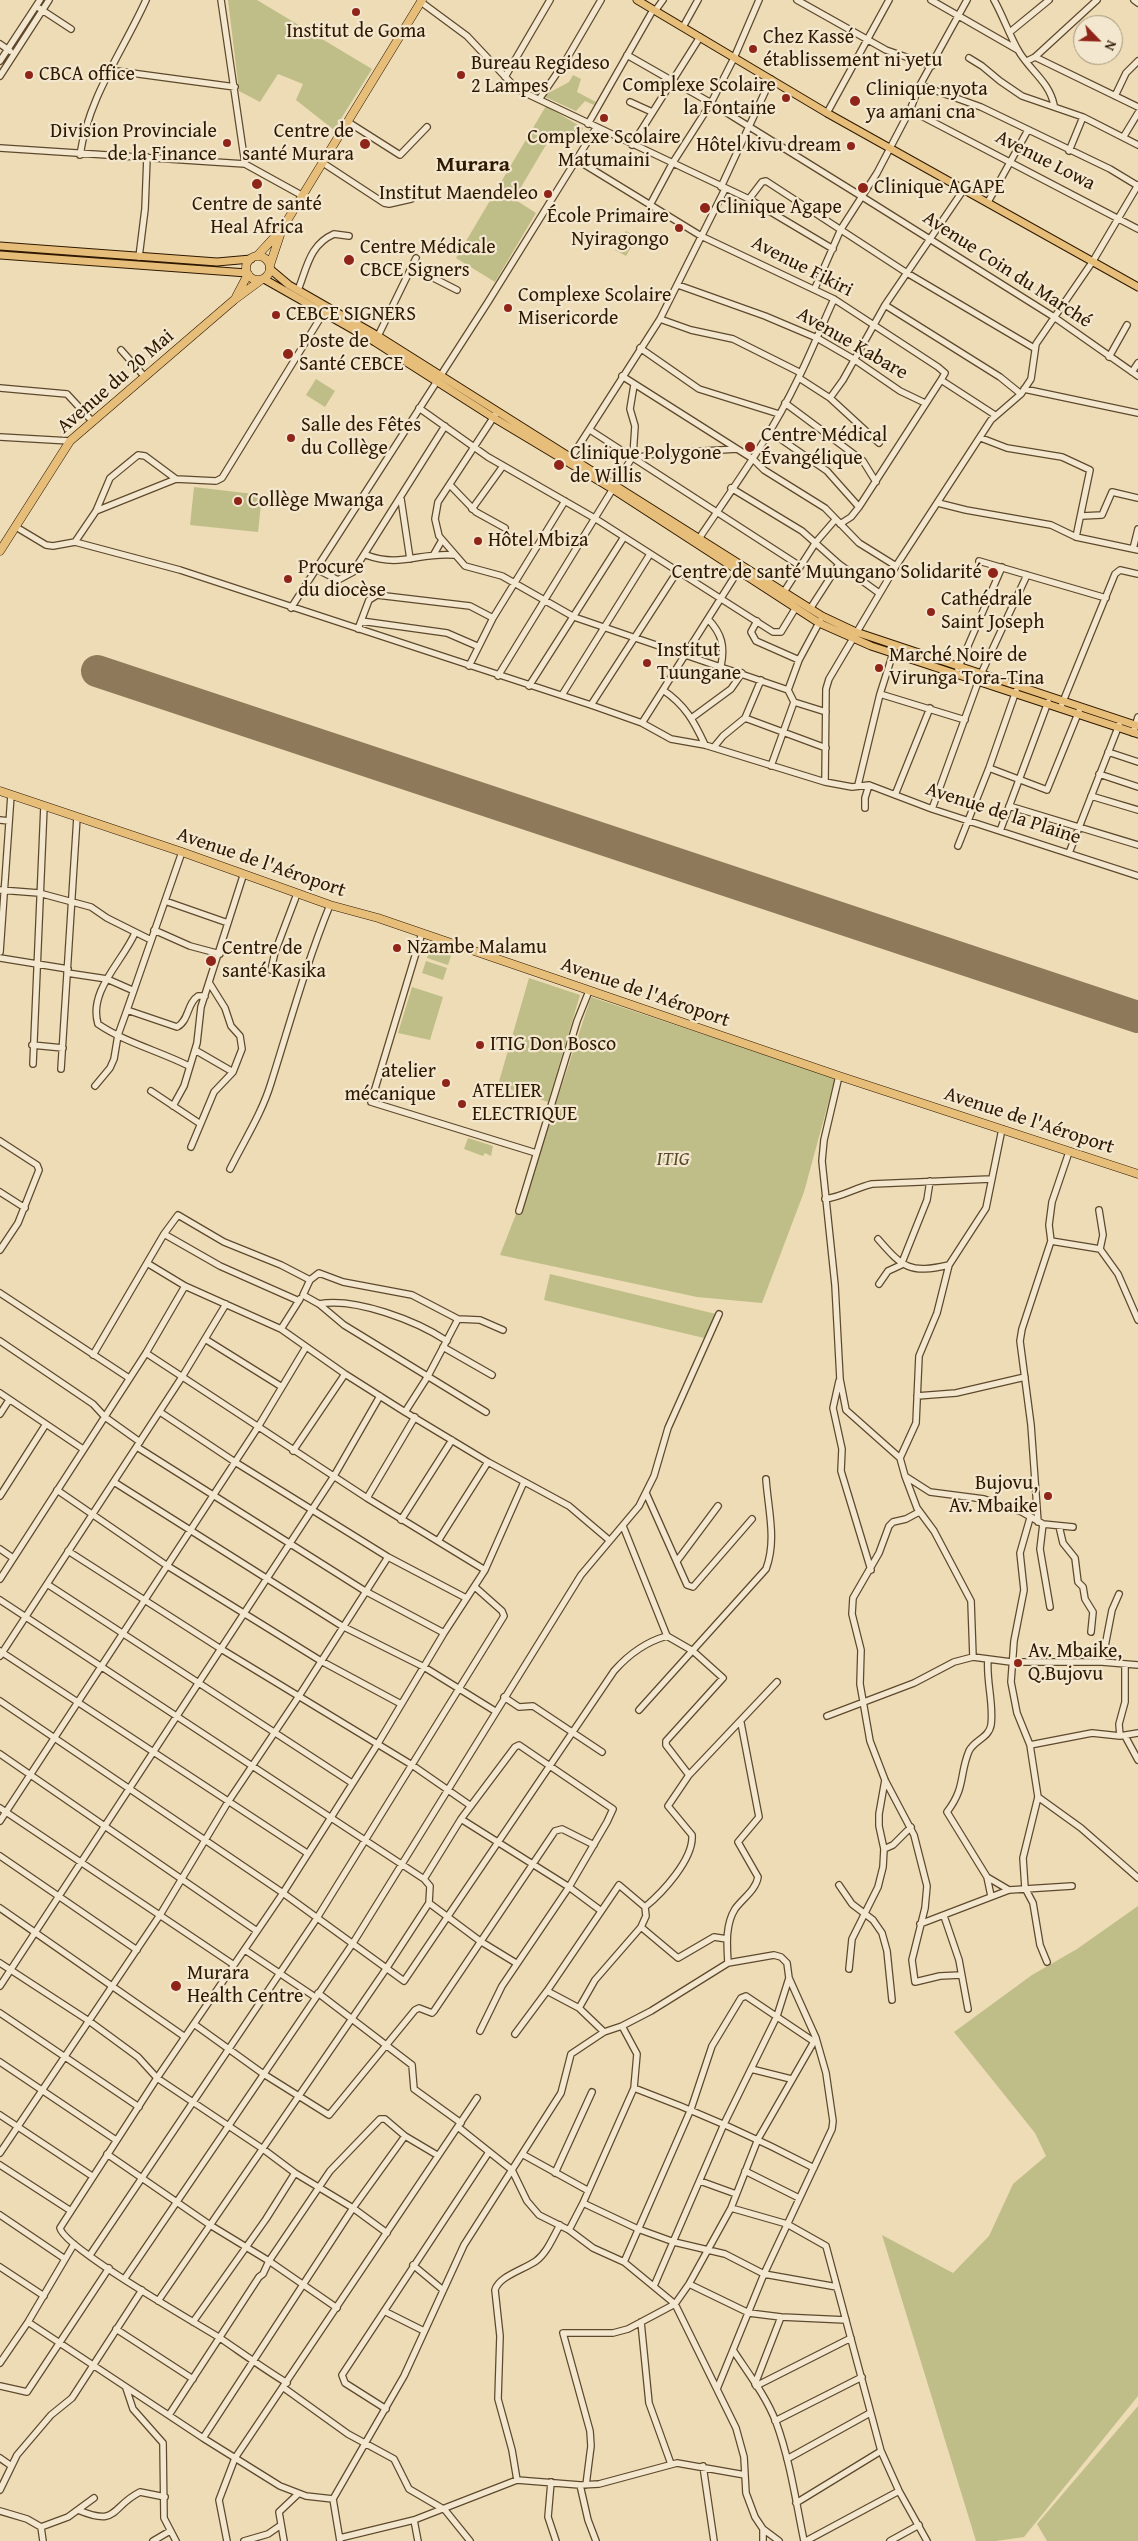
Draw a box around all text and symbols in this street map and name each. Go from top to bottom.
marker: Institut de Goma [350,6,362,18]
north arrow [1073,15,1123,65]
place label: Institut de Goma [286,20,426,44]
place label: Chez Kassé établissement ni yetu [763,26,942,73]
text: N [1100,37,1122,54]
marker: Chez Kassé établissement ni yetu [747,43,759,55]
place label: Bureau Regideso 2 Lampes [471,52,610,99]
place label: CBCA office [39,63,135,87]
marker: CBCA office [23,69,35,81]
marker: Bureau Regideso 2 Lampes [455,69,467,81]
place label: Complexe Scolaire la Fontaine [623,74,776,121]
place label: Clinique nyota ya amani cna [866,78,988,125]
marker: Complexe Scolaire la Fontaine [780,92,792,104]
marker: Clinique nyota ya amani cna [848,94,862,108]
marker: Complexe Scolaire Matumaini [598,112,610,124]
place label: Division Provinciale de la Finance [50,120,217,167]
place label: Centre de santé Murara [242,120,354,167]
place label: Complexe Scolaire Matumaini [527,126,681,173]
street label: Avenue Lowa [991,126,1099,196]
place label: Hôtel kivu dream [696,134,841,158]
marker: Division Provinciale de la Finance [221,137,233,149]
marker: Centre de santé Murara [358,137,372,151]
marker: Hôtel kivu dream [845,140,857,152]
district label: Murara [436,152,510,178]
place label: Clinique AGAPE [874,176,1005,200]
marker: Centre de santé Heal Africa [250,177,264,191]
marker: Clinique AGAPE [856,181,870,195]
place label: Institut Maendeleo [379,182,538,206]
marker: Institut Maendeleo [542,188,554,200]
place label: Centre de santé Heal Africa [192,193,322,240]
place label: Clinique Agape [716,196,842,220]
marker: Clinique Agape [698,201,712,215]
place label: École Primaire Nyiragongo [547,205,669,252]
street label: Avenue Coin du Marché [918,206,1096,334]
marker: École Primaire Nyiragongo [673,222,685,234]
street label: Avenue Fikiri [747,231,857,303]
place label: Centre Médicale CBCE Signers [360,236,496,283]
marker: Centre Médicale CBCE Signers [342,253,356,267]
place label: Complexe Scolaire Misericorde [518,284,671,331]
marker: Complexe Scolaire Misericorde [502,302,514,314]
place label: CEBCE SIGNERS [286,303,416,327]
street label: Avenue Kabare [792,303,912,385]
marker: CEBCE SIGNERS [270,309,282,321]
street label: Avenue du 20 Mai [53,325,179,439]
place label: Poste de Santé CEBCE [299,330,404,377]
marker: Poste de Santé CEBCE [281,347,295,361]
place label: Salle des Fêtes du Collège [301,414,421,461]
place label: Centre Médical Évangélique [761,424,887,471]
marker: Salle des Fêtes du Collège [285,432,297,444]
marker: Centre Médical Évangélique [743,440,757,454]
place label: Clinique Polygone de Willis [570,442,721,489]
marker: Clinique Polygone de Willis [552,458,566,472]
place label: Collège Mwanga [248,489,384,513]
marker: Collège Mwanga [232,495,244,507]
place label: Hôtel Mbiza [488,529,589,553]
marker: Hôtel Mbiza [472,535,484,547]
place label: Procure du diocèse [298,556,386,603]
place label: Centre de santé Muungano Solidarité [672,561,982,585]
marker: Centre de santé Muungano Solidarité [986,566,1000,580]
marker: Procure du diocèse [282,573,294,585]
place label: Cathédrale Saint Joseph [941,588,1044,635]
marker: Cathédrale Saint Joseph [925,606,937,618]
place label: Institut Tuungane [657,639,741,686]
place label: Marché Noire de Virunga Tora-Tina [889,644,1044,691]
marker: Institut Tuungane [641,657,653,669]
marker: Marché Noire de Virunga Tora-Tina [873,662,885,674]
street label: Avenue de la Plaine [922,778,1084,850]
street label: Avenue de l'Aéroport [173,823,349,903]
place label: Nzambe Malamu [407,936,547,960]
place label: Centre de santé Kasika [222,937,326,984]
marker: Nzambe Malamu [391,942,403,954]
street label: Avenue de l'Aéroport [557,953,733,1033]
marker: Centre de santé Kasika [204,954,218,968]
place label: ITIG Don Bosco [490,1033,616,1057]
marker: ITIG Don Bosco [474,1039,486,1051]
place label: atelier mécanique [344,1060,436,1107]
marker: atelier mécanique [440,1077,452,1089]
place label: ATELIER ELECTRIQUE [472,1080,577,1127]
street label: Avenue de l'Aéroport [941,1082,1117,1160]
marker: ATELIER ELECTRIQUE [456,1098,468,1110]
park label: ITIG [657,1148,689,1172]
place label: Bujovu, Av. Mbaike [949,1472,1038,1519]
marker: Bujovu, Av. Mbaike [1042,1490,1054,1502]
place label: Av. Mbaike, Q.Bujovu [1028,1640,1122,1687]
marker: Av. Mbaike, Q.Bujovu [1012,1657,1024,1669]
place label: Murara Health Centre [187,1962,303,2009]
marker: Murara Health Centre [169,1979,183,1993]

